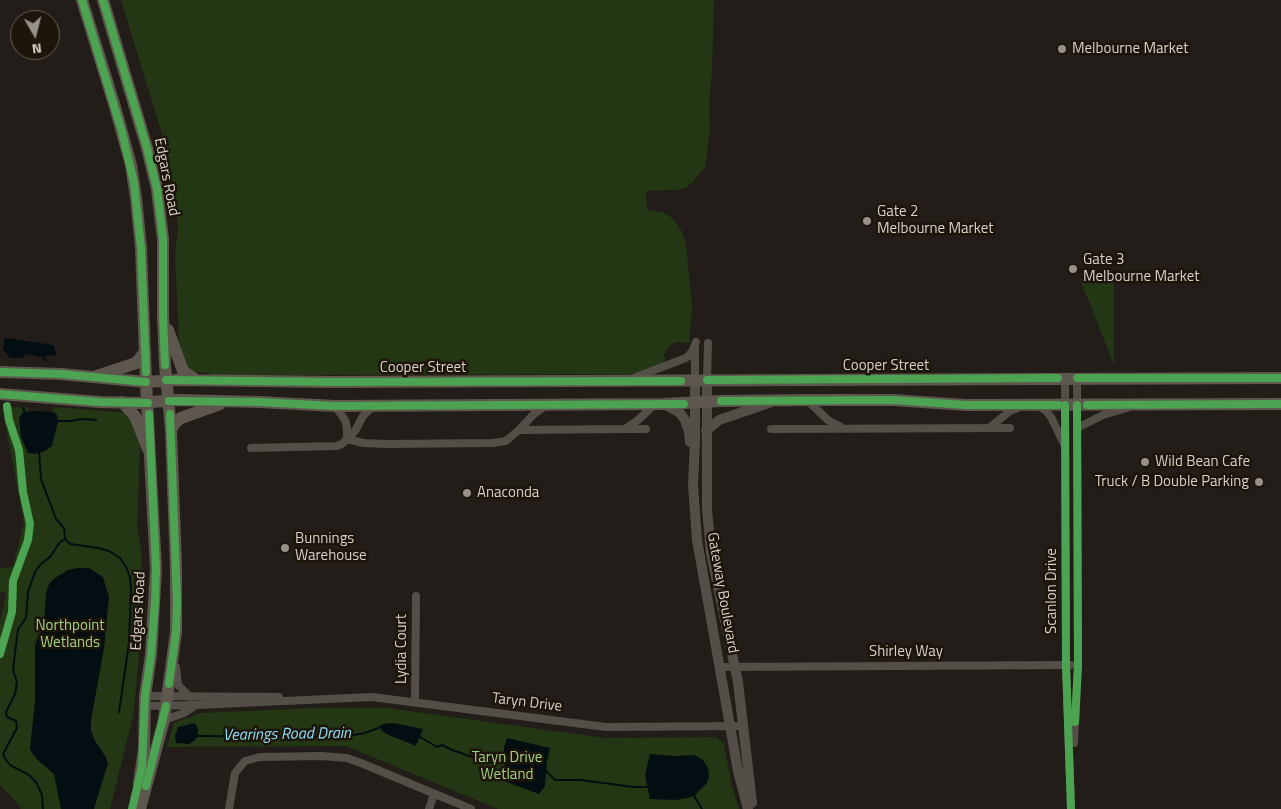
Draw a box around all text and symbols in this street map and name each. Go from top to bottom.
north arrow [10,10,60,60]
text: N [31,38,43,60]
place label: Melbourne Market [1072,40,1189,58]
marker: Melbourne Market [1056,43,1068,55]
street label: Edgars Road [150,136,182,218]
place label: Gate 2 Melbourne Market [877,203,994,238]
marker: Gate 2 Melbourne Market [861,215,873,227]
place label: Gate 3 Melbourne Market [1083,251,1200,286]
marker: Gate 3 Melbourne Market [1067,263,1079,275]
street label: Cooper Street [843,357,929,375]
street label: Cooper Street [380,359,466,377]
place label: Wild Bean Cafe [1155,453,1250,471]
marker: Wild Bean Cafe [1139,456,1151,468]
place label: Truck / B Double Parking [1095,473,1249,491]
marker: Truck / B Double Parking [1253,476,1265,488]
place label: Anaconda [477,484,539,502]
marker: Anaconda [461,487,473,499]
place label: Bunnings Warehouse [295,530,367,565]
street label: Gateway Boulevard [703,531,741,655]
marker: Bunnings Warehouse [279,542,291,554]
street label: Scanlon Drive [1043,548,1061,634]
street label: Edgars Road [128,571,150,651]
street label: Lydia Court [393,614,411,684]
park label: Northpoint Wetlands [36,617,104,652]
street label: Shirley Way [869,643,943,661]
street label: Taryn Drive [491,690,563,716]
water label: Vearings Road Drain [223,724,351,746]
park label: Taryn Drive Wetland [472,749,542,784]

